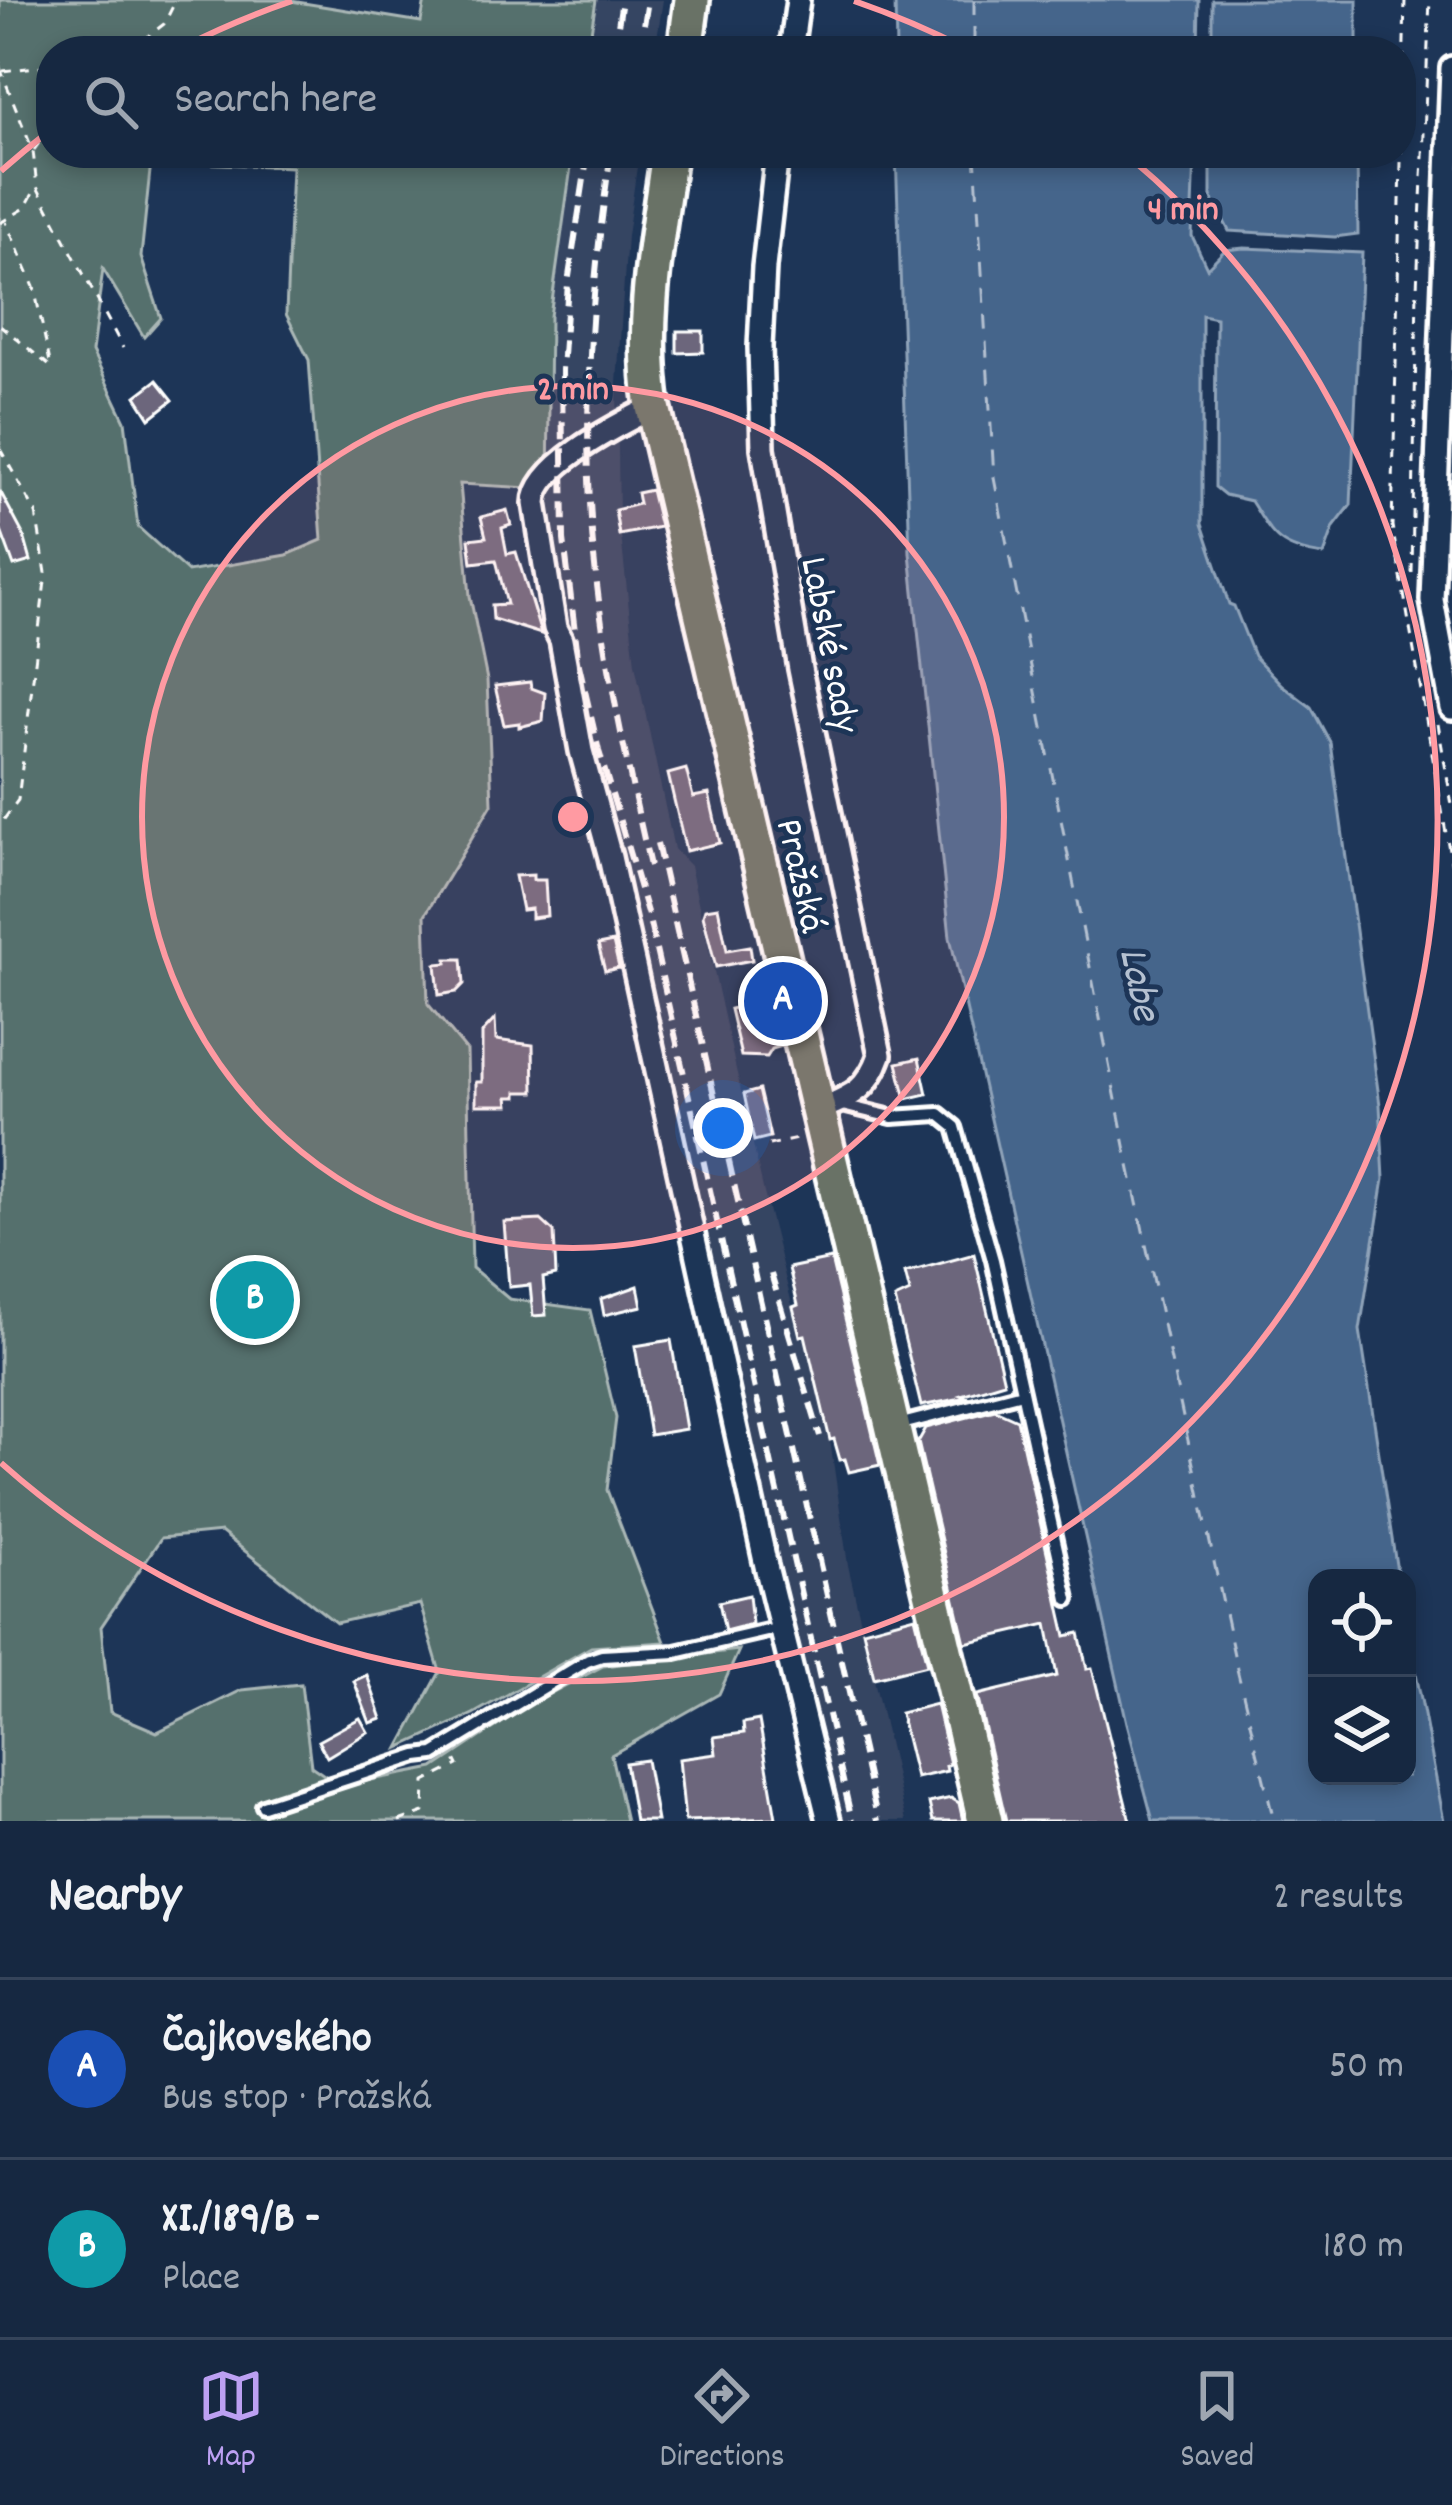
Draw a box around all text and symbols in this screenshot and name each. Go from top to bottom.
search box [36,36,1416,168]
icon: search [78,69,144,135]
text: Search here [174,70,377,134]
text: 4 min [1147,186,1219,238]
text: 2 min [537,366,609,418]
street label: Labské sady [783,553,871,739]
centre of rings [552,796,594,838]
street label: Pražská [758,814,838,940]
water label: Labe [1099,942,1174,1029]
pin: A [744,956,822,1046]
your location [693,1098,753,1158]
pin: B [216,1255,294,1345]
map controls [1308,1569,1416,1785]
button: locate [1308,1569,1416,1677]
button: layers [1308,1677,1416,1785]
text: Nearby [48,1863,181,1935]
text: 2 results [1273,1872,1404,1927]
text: Čajkovského [162,2009,372,2073]
text: A [76,2041,98,2096]
text: 50 m [1329,2041,1404,2096]
text: Bus stop · Pražská [162,2073,431,2128]
text: XI./189/B - [162,2189,321,2253]
text: B [78,2221,96,2276]
text: 180 m [1323,2221,1404,2276]
text: Place [162,2253,240,2308]
tab: Map [198,2363,264,2482]
tab: Directions [660,2363,785,2482]
tab: Saved [1180,2363,1254,2482]

